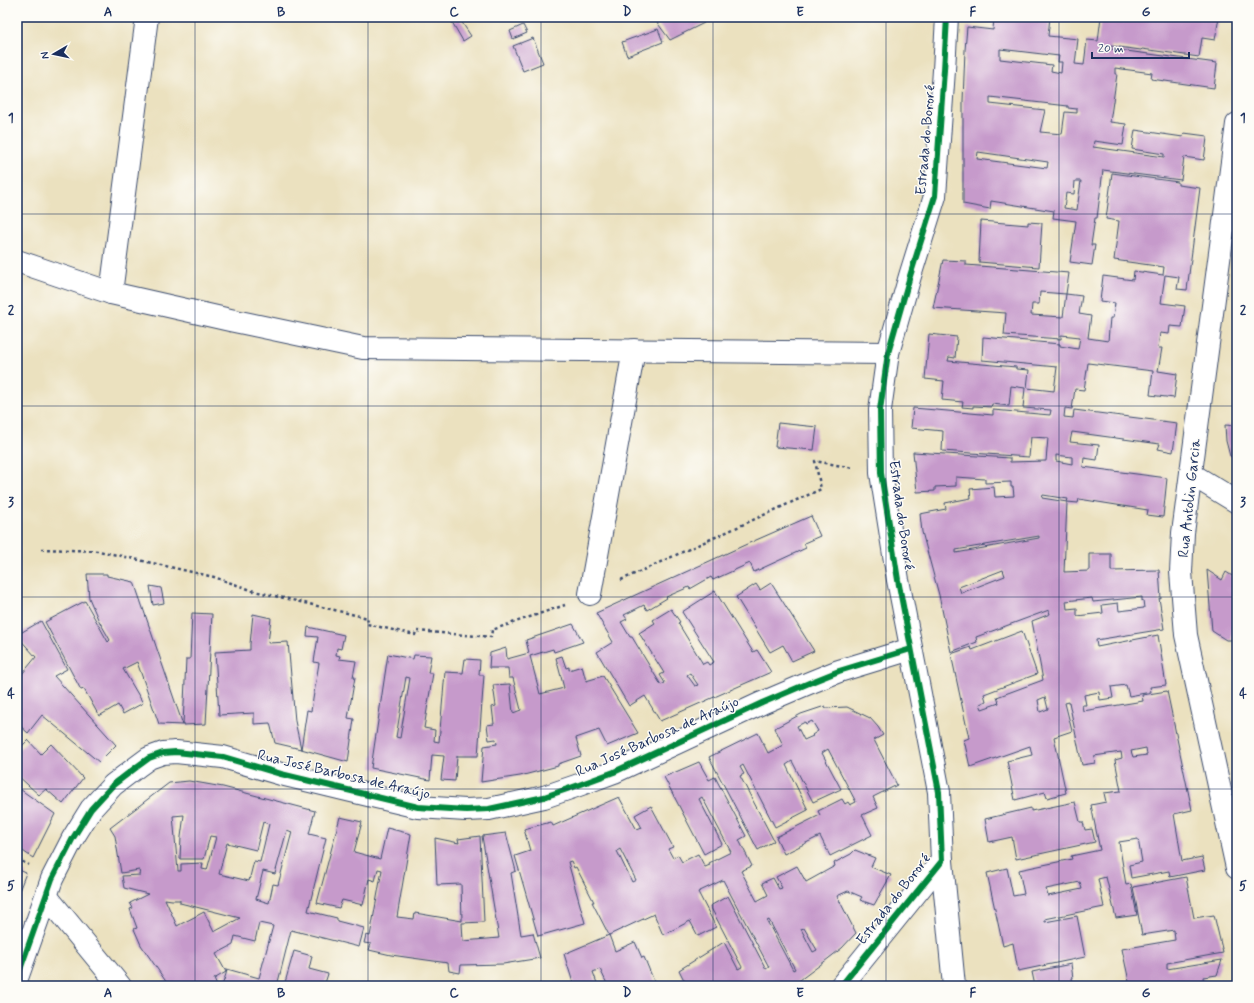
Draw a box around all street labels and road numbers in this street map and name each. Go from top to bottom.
street label: Estrada do Bororé [911,84,941,196]
street label: Rua Antolin Garcia [1174,437,1206,559]
street label: Estrada do Bororé [883,459,919,572]
street label: Rua José Barbosa de Araújo [573,692,742,782]
street label: Rua José Barbosa de Araújo [255,745,432,805]
street label: Estrada do Bororé [852,850,936,949]

